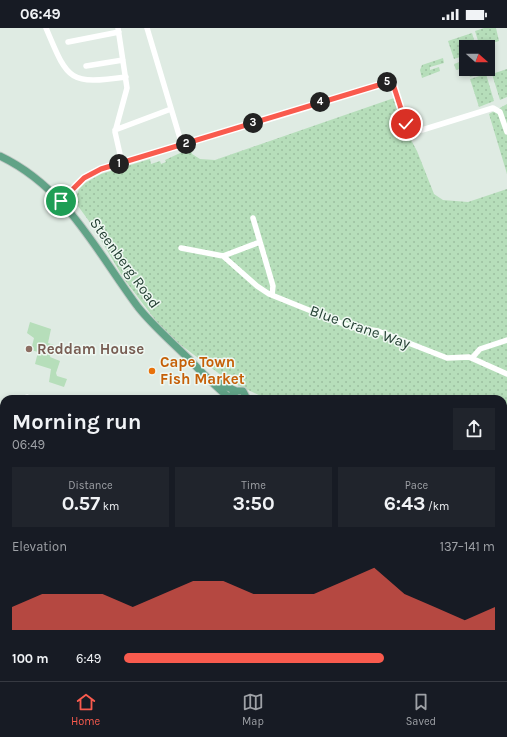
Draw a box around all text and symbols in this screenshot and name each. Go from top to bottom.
text: 06:49 [20,5,61,23]
north arrow [459,40,495,76]
map controls [459,40,495,76]
pin: 5 [377,72,397,92]
text: 5 [384,75,390,88]
pin: 4 [310,92,330,112]
text: 4 [317,95,323,108]
pin [389,107,423,141]
pin: 3 [243,113,263,133]
icon: check [395,113,417,135]
text: 3 [250,116,256,129]
pin: 2 [176,134,196,154]
text: 2 [183,137,189,150]
pin: 1 [109,154,129,174]
text: 1 [117,157,121,170]
pin [44,184,78,218]
icon: arrive [50,190,72,212]
street label: Steenberg Road [86,214,164,312]
street label: Blue Crane Way [307,301,413,353]
place label: Reddam House [37,340,144,358]
marker: Reddam House [24,344,34,354]
place label: Cape Town Fish Market [160,353,245,388]
marker: Cape Town Fish Market [147,366,157,376]
button: share [453,408,495,450]
text: Morning run [12,409,141,435]
text: 06:49 [12,437,45,452]
text: Distance [68,479,113,492]
text: Time [241,479,266,492]
text: Pace [405,479,428,492]
text: 0.57 [62,492,100,515]
text: 3:50 [232,492,275,515]
text: 6:43 [384,492,426,515]
text: km [100,500,119,513]
text: /km [426,500,449,513]
text: Elevation [12,539,67,554]
text: 137–141 m [440,539,495,554]
text: 100 m [12,651,49,666]
text: 6:49 [76,651,101,666]
tab: Home [71,691,100,728]
tab: Map [242,691,264,728]
tab: Saved [406,691,436,728]

